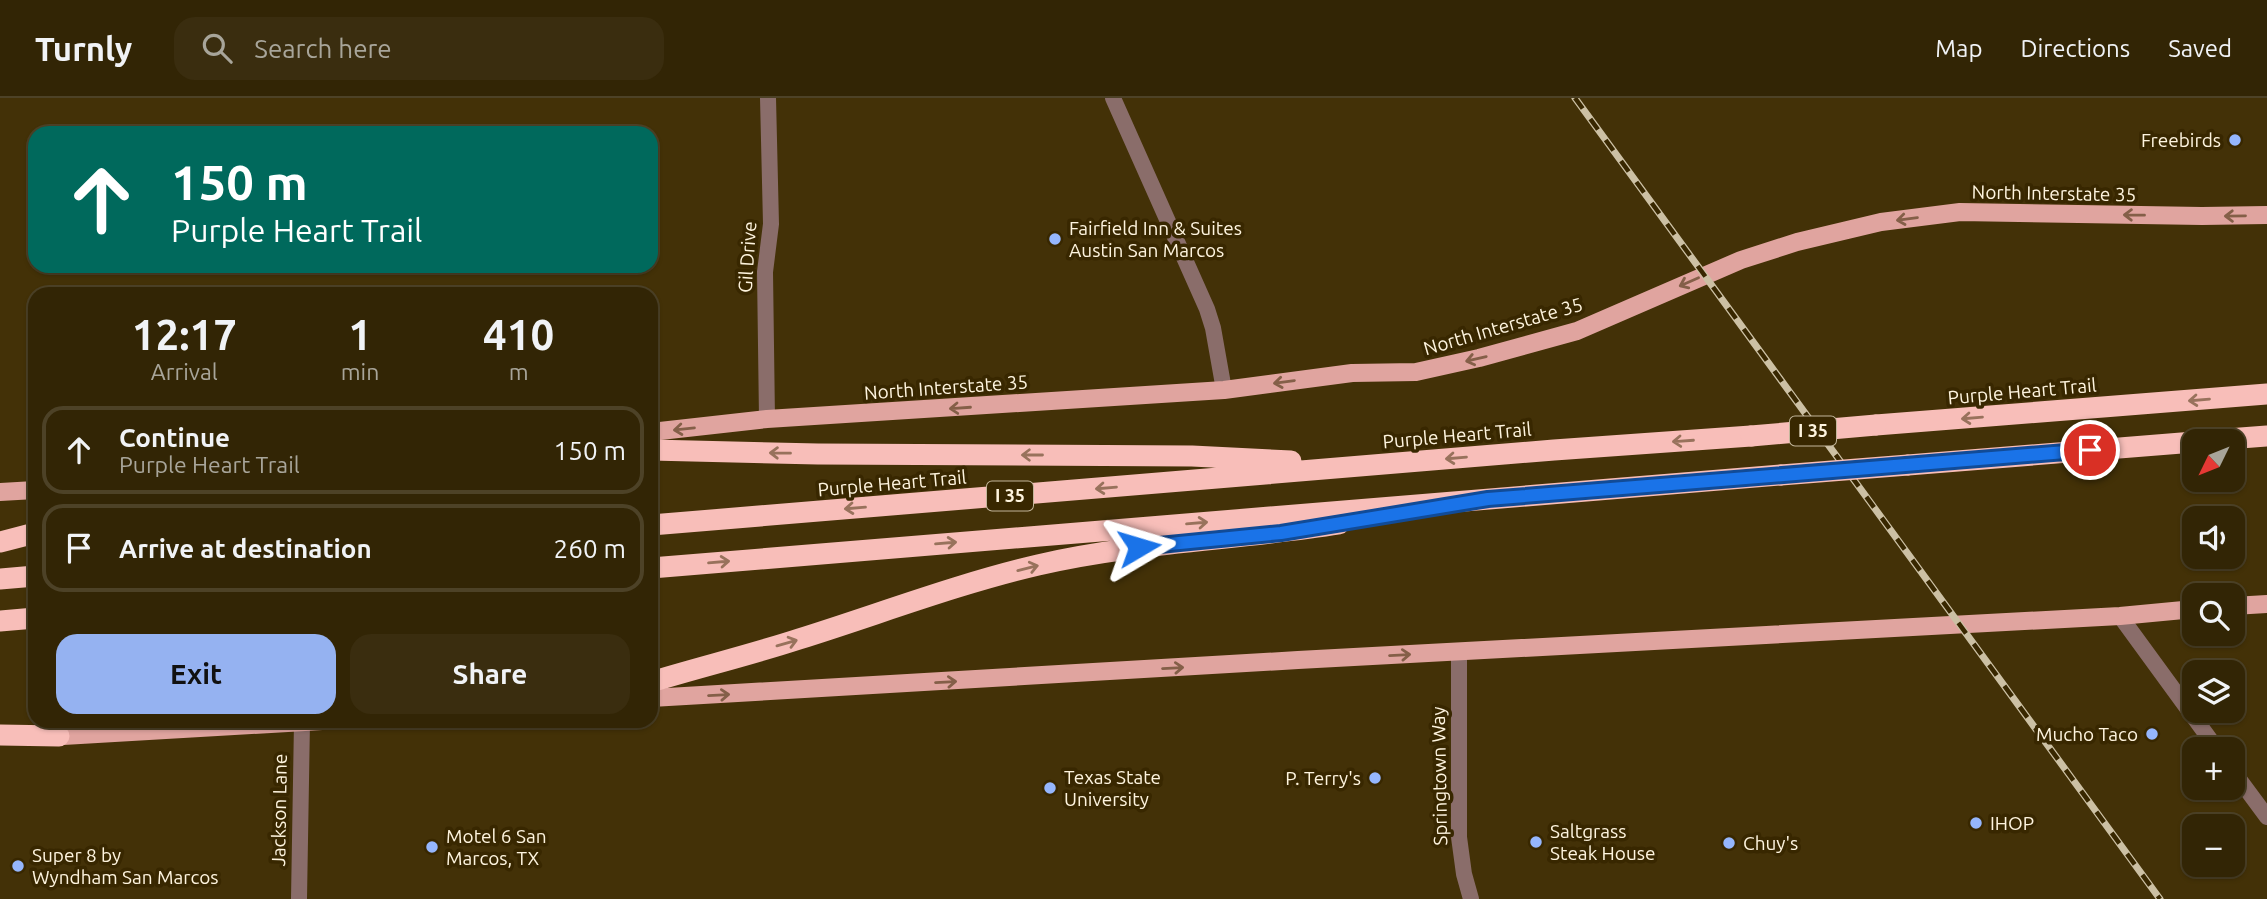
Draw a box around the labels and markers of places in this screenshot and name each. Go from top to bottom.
place label: Freebirds [2141,129,2221,151]
marker: Freebirds [2227,132,2243,148]
place label: Fairfield Inn & Suites Austin San Marcos [1069,217,1242,261]
marker: Fairfield Inn & Suites Austin San Marcos [1047,231,1063,247]
pin [2060,420,2120,480]
place label: Mucho Taco [2036,723,2138,745]
marker: Mucho Taco [2144,726,2160,742]
place label: Texas State University [1064,766,1161,810]
place label: P. Terry's [1285,767,1361,789]
marker: P. Terry's [1367,770,1383,786]
marker: Texas State University [1042,780,1058,796]
place label: IHOP [1990,812,2034,834]
marker: IHOP [1968,815,1984,831]
place label: Saltgrass Steak House [1550,820,1656,864]
place label: Motel 6 San Marcos, TX [446,825,547,869]
place label: Chuy's [1743,832,1798,854]
marker: Saltgrass Steak House [1528,834,1544,850]
marker: Chuy's [1721,835,1737,851]
marker: Motel 6 San Marcos, TX [424,839,440,855]
place label: Super 8 by Wyndham San Marcos [32,844,219,888]
marker: Super 8 by Wyndham San Marcos [10,858,26,874]

